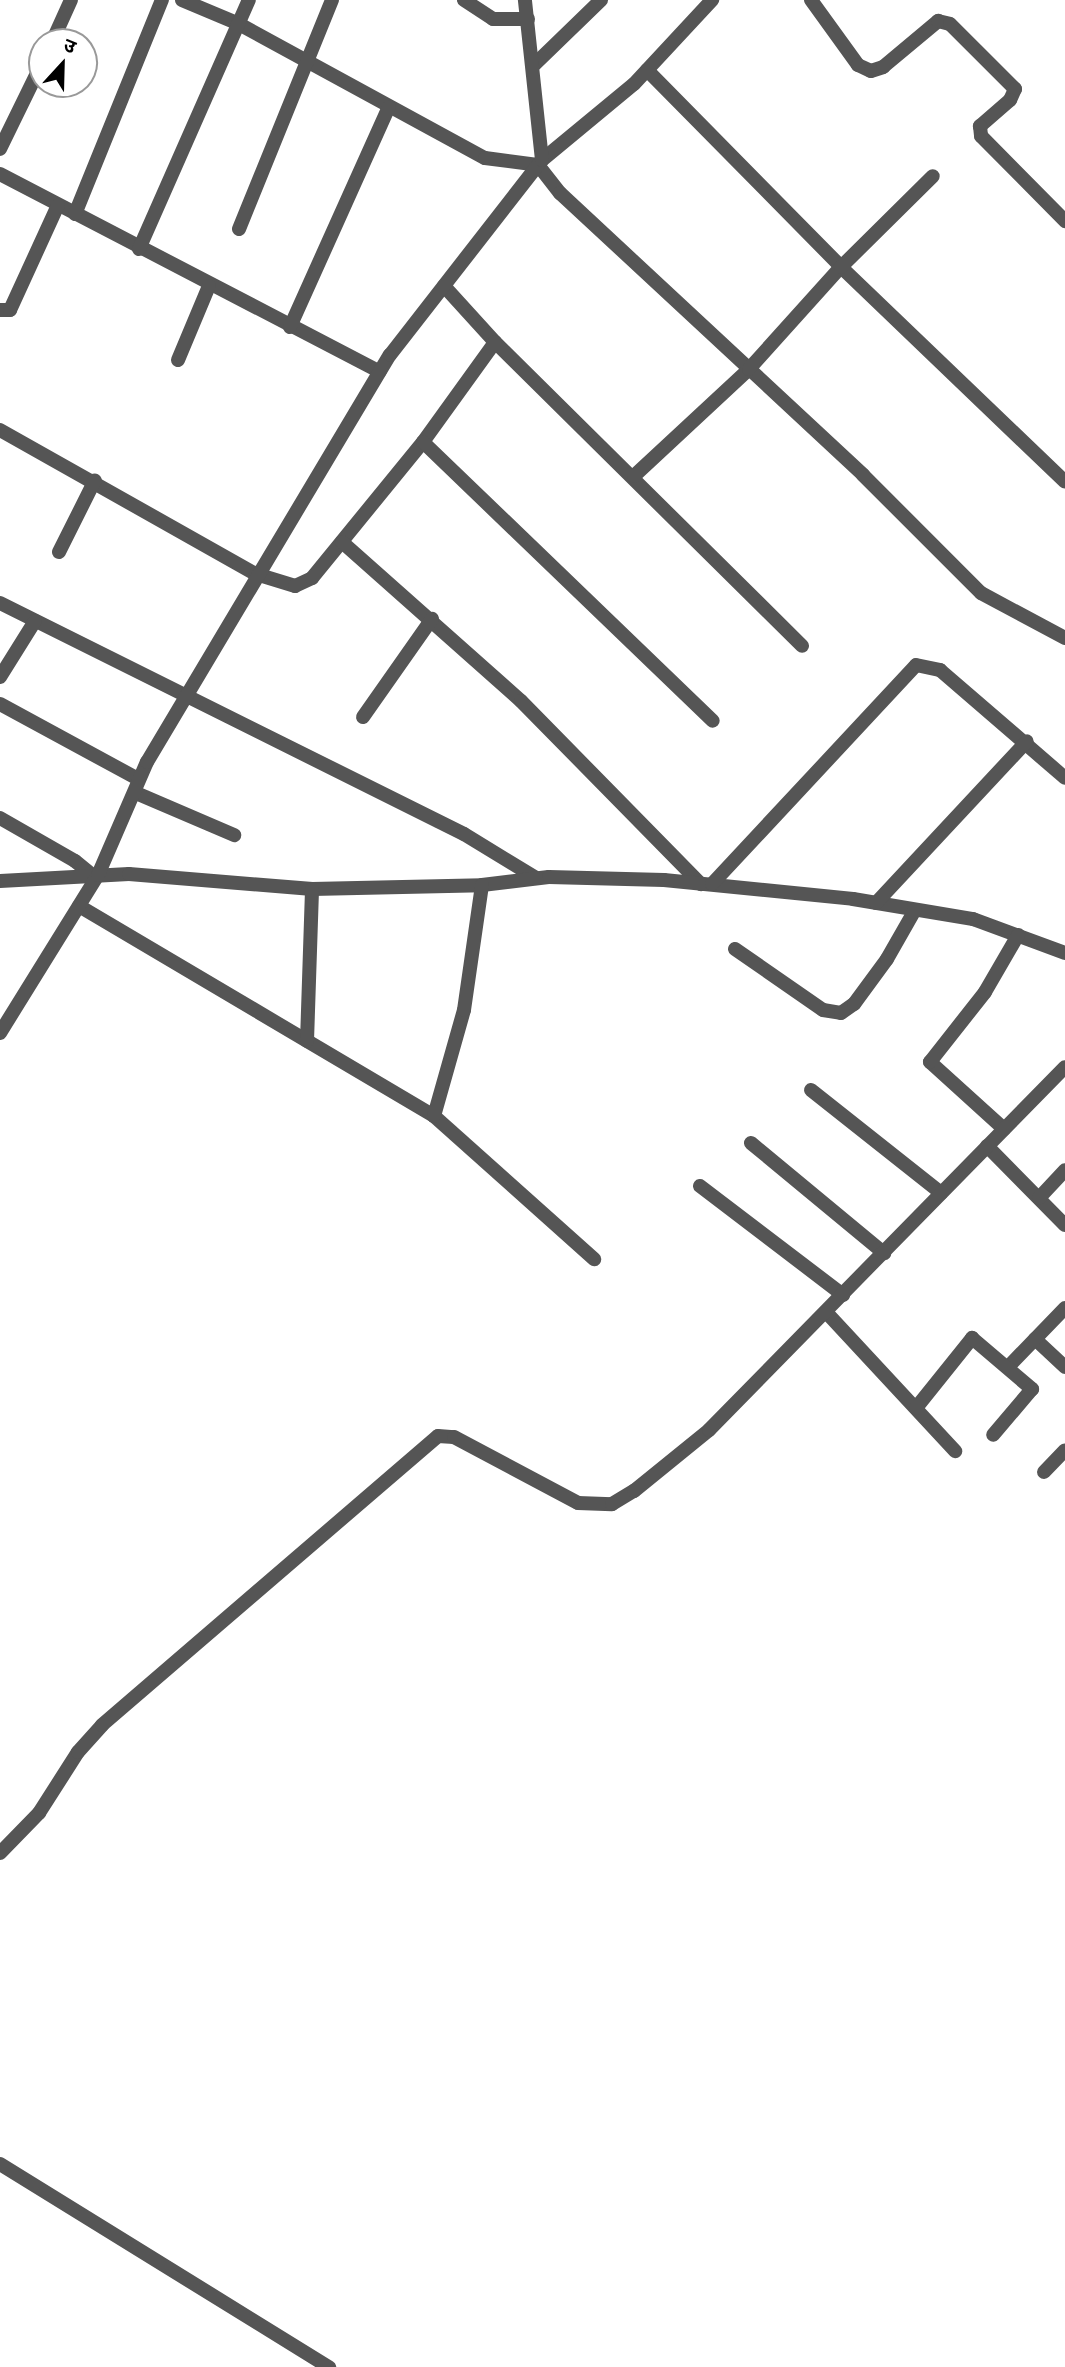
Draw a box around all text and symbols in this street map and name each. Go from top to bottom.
north arrow [28,28,98,98]
text: उ [60,32,80,59]

